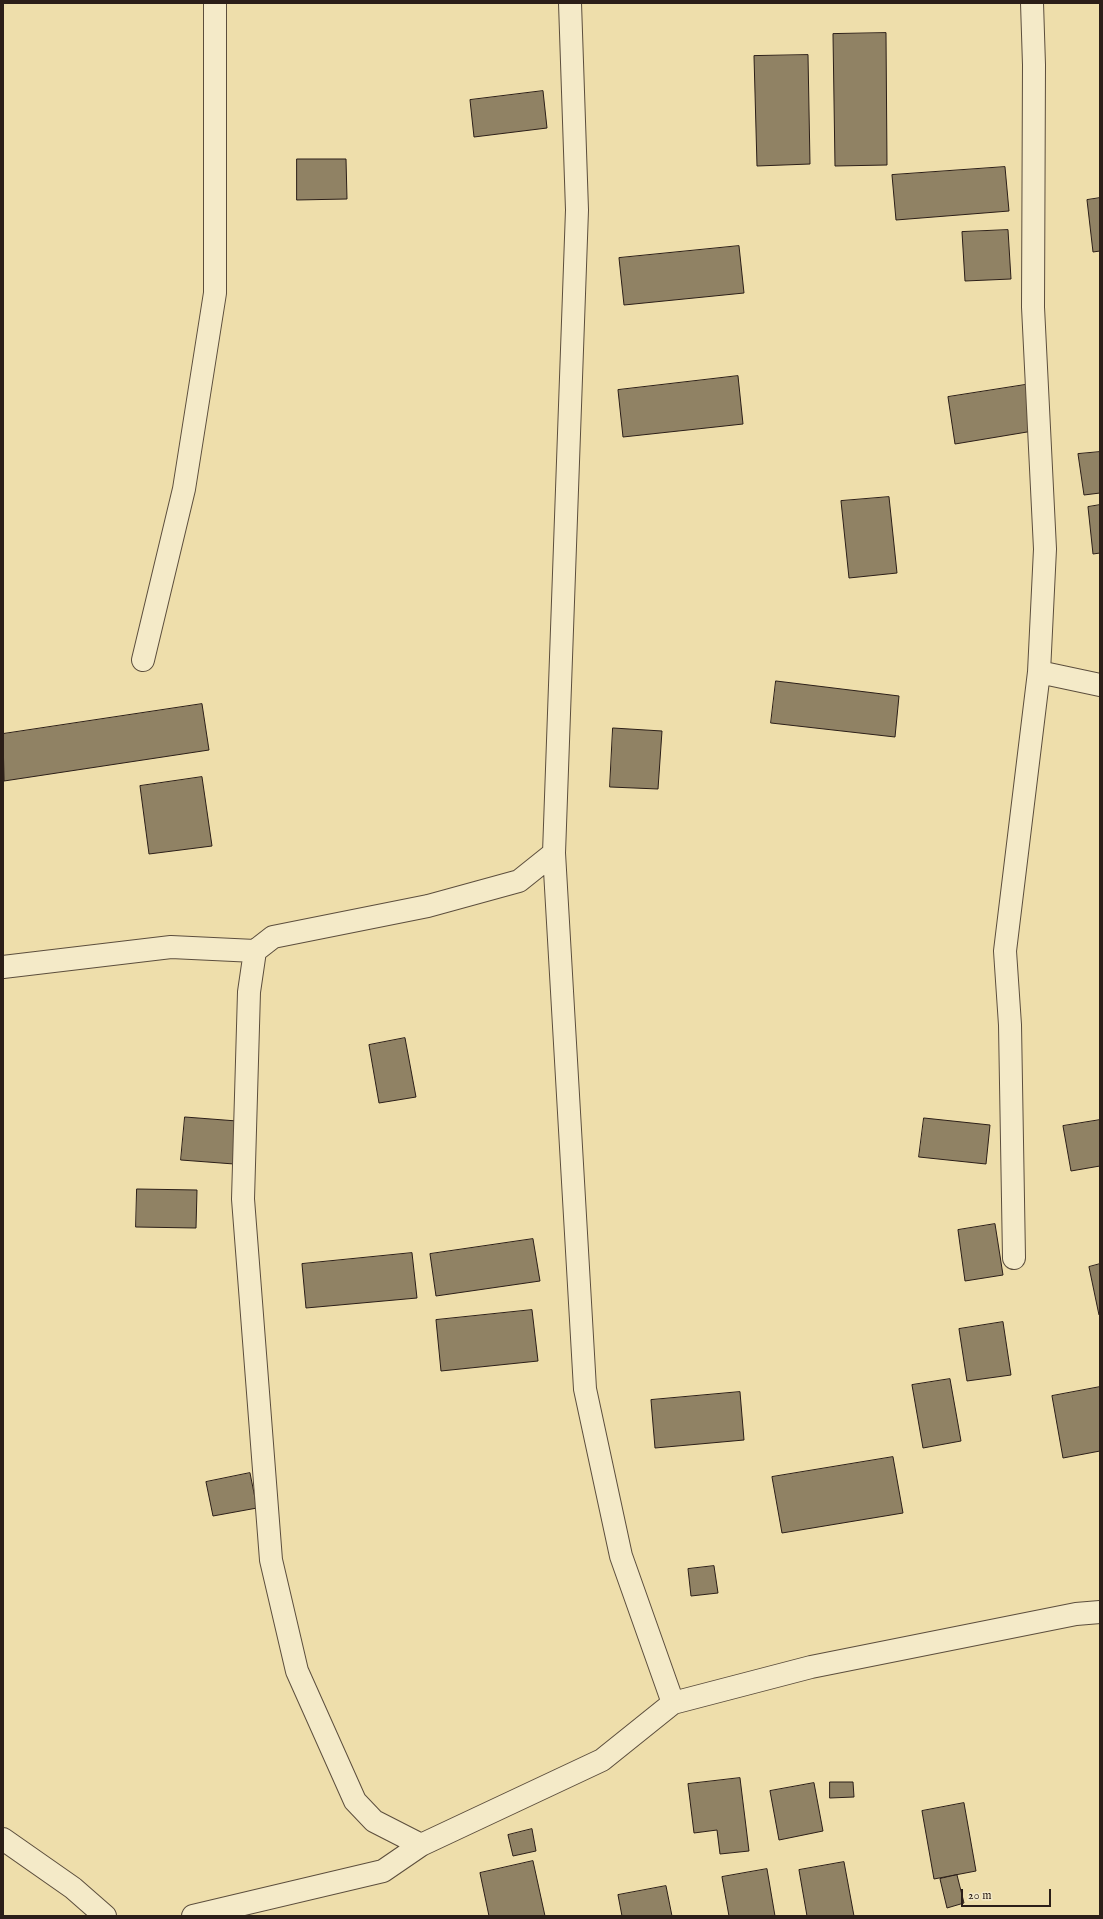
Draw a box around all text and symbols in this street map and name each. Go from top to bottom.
scale bar [963,1881,1053,1907]
text: 20 m [968,1888,991,1903]

